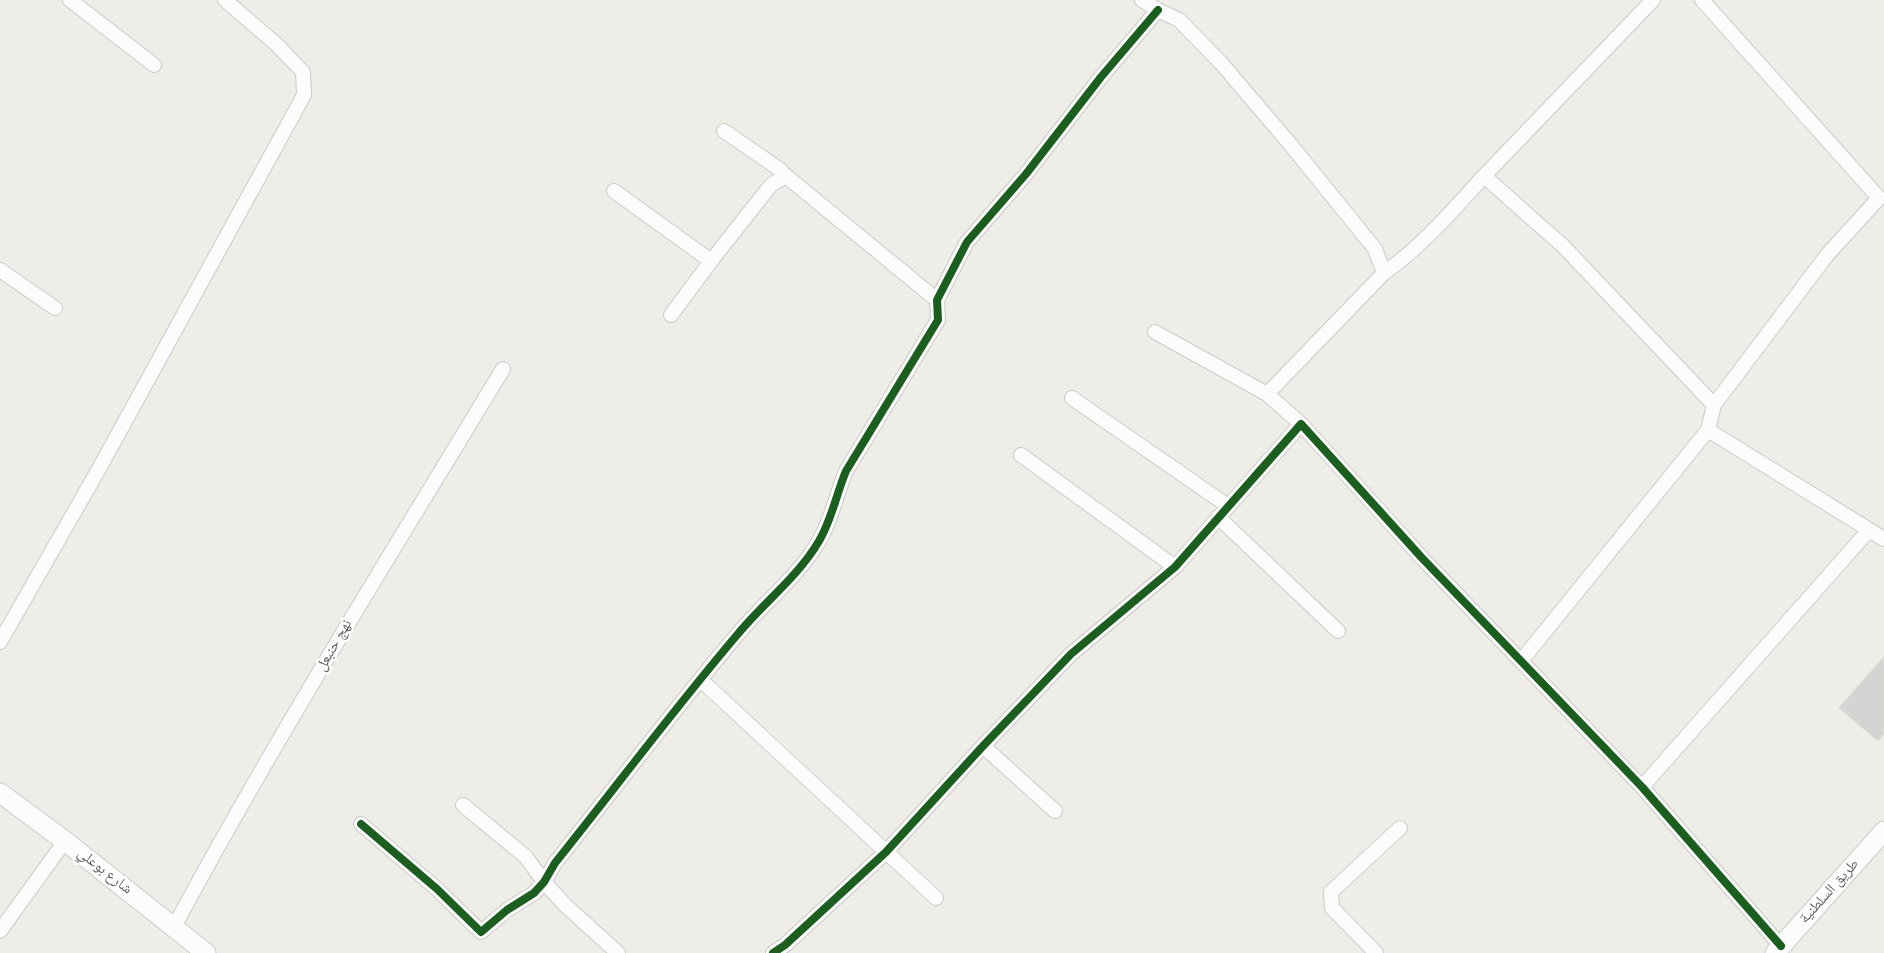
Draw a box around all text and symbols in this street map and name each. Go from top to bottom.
street label: نهج حنبعل [313,617,357,675]
street label: شارع بوعلي [73,845,135,899]
street label: طريق السلطنية [1796,856,1864,928]

